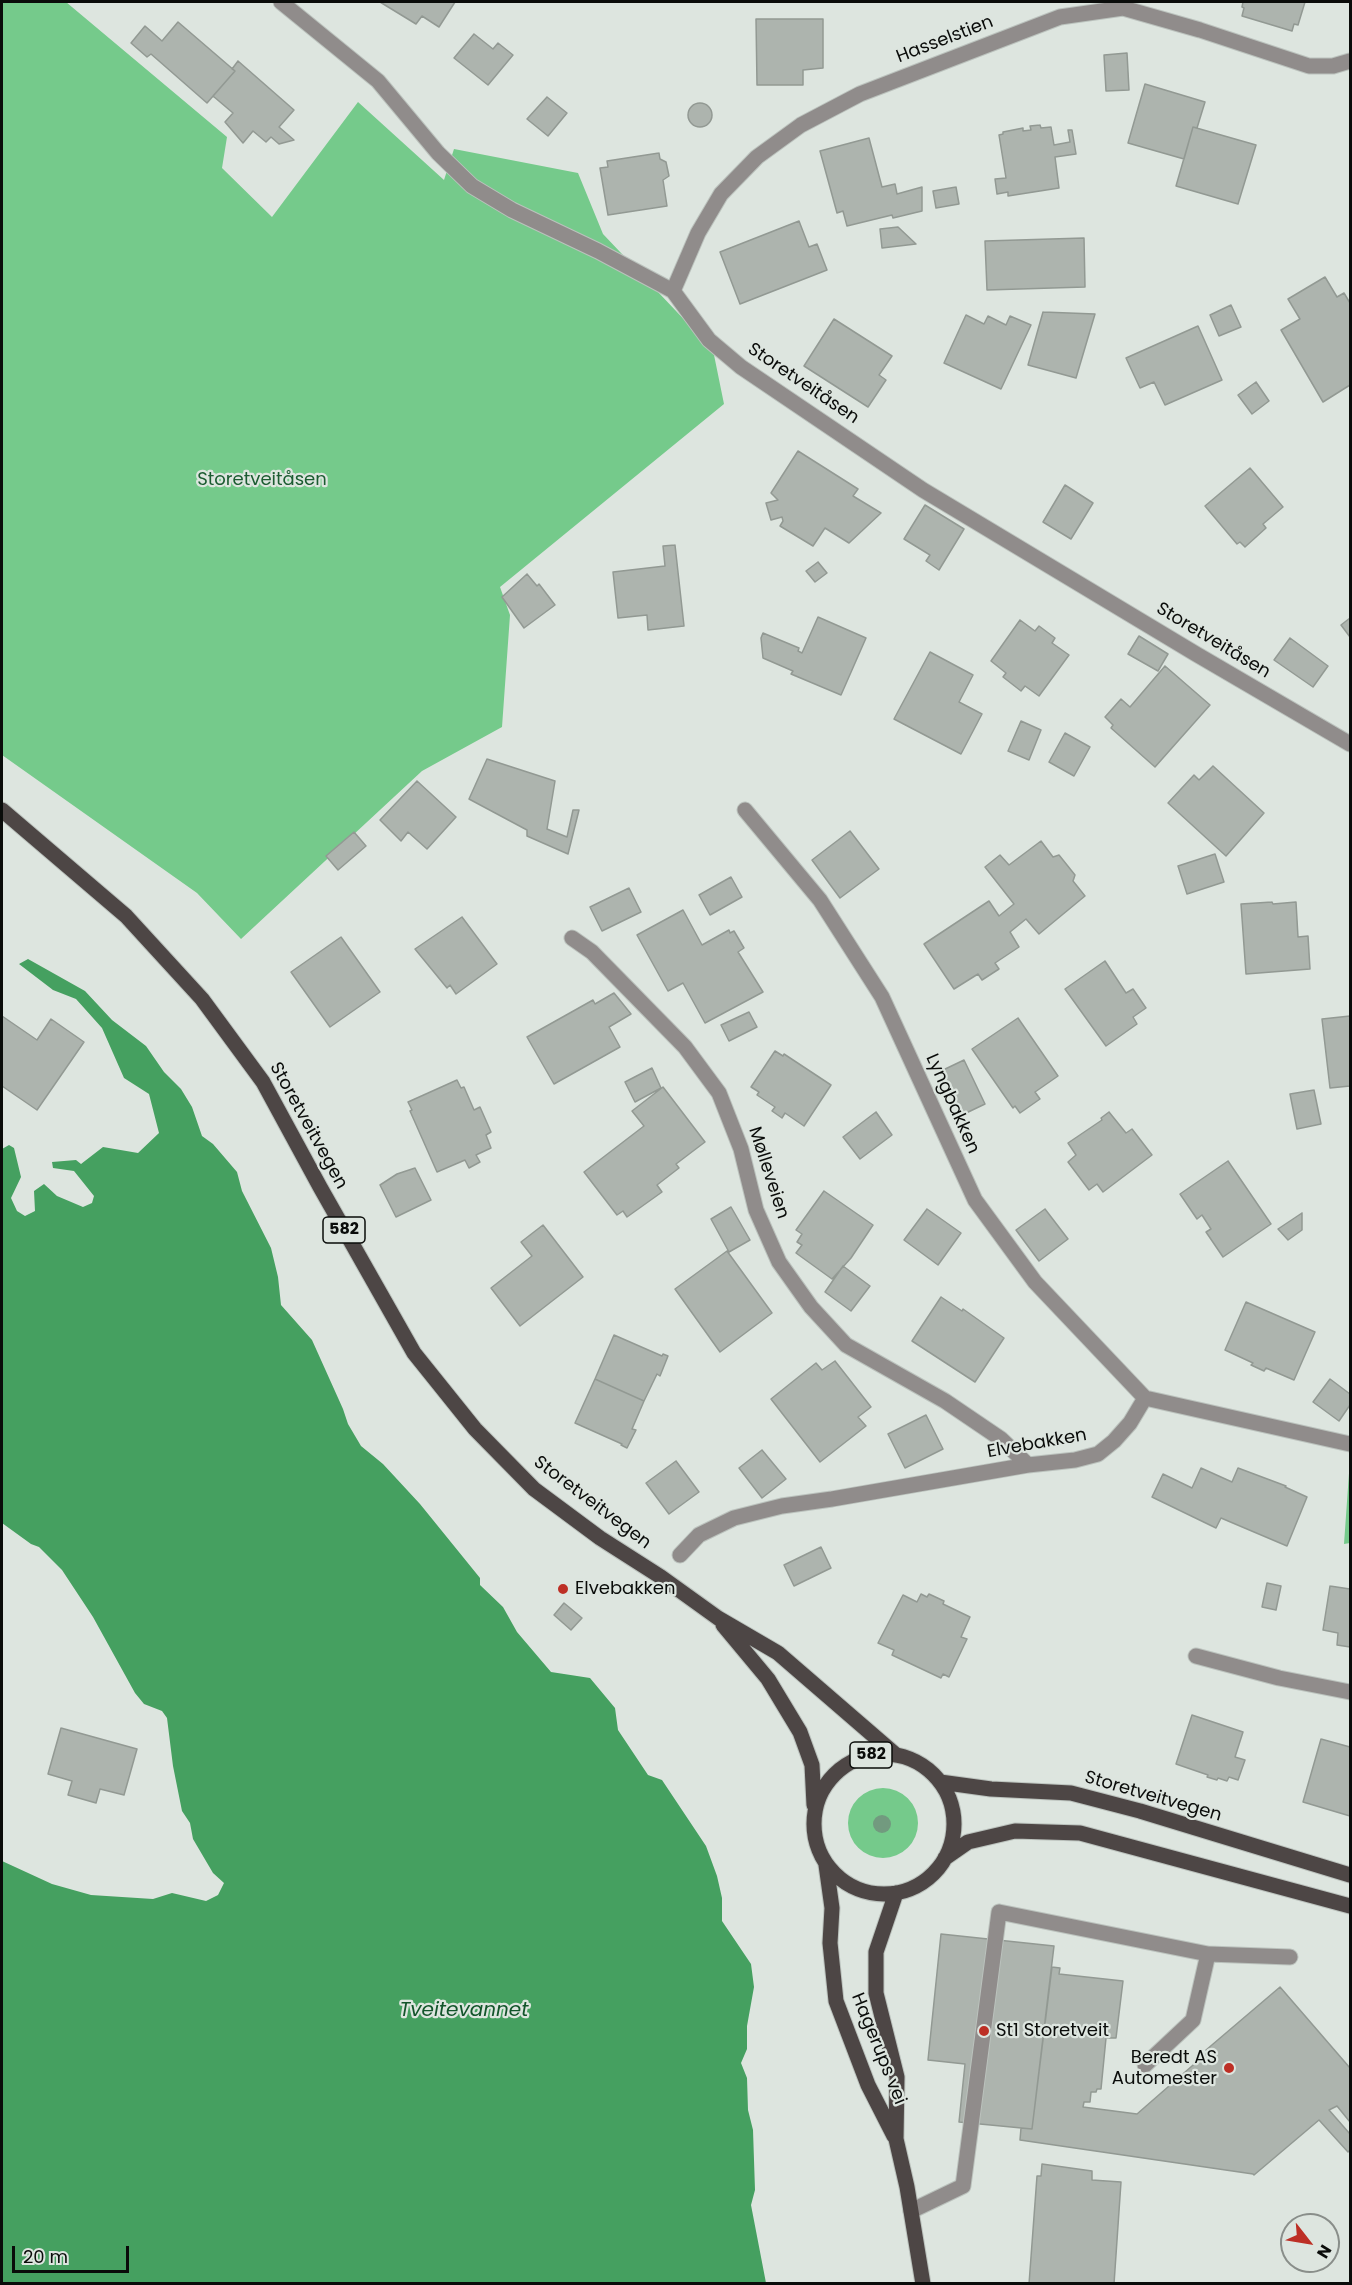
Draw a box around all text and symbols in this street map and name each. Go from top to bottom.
street label: Hasselstien [893,12,997,68]
street label: Storetveitåsen [743,339,863,429]
park label: Storetveitåsen [197,469,327,491]
street label: Storetveitåsen [1152,598,1274,684]
street label: Lyngbakken [920,1051,984,1157]
street label: Storetveitvegen [264,1059,352,1193]
street label: Mølleveien [743,1124,793,1222]
road number: 582 [323,1217,365,1243]
street label: Elvebakken [986,1425,1088,1463]
street label: Storetveitvegen [529,1452,655,1554]
place label: Elvebakken [575,1578,675,1600]
marker: Elvebakken [556,1582,570,1596]
road number: 582 [850,1742,892,1768]
street label: Storetveitvegen [1082,1767,1224,1827]
street label: Hagerups vei [846,1990,910,2108]
water label: Tveitevannet [399,1999,529,2023]
place label: St1 Storetveit [996,2020,1109,2042]
marker: St1 Storetveit [977,2024,991,2038]
place label: Beredt AS Automester [1112,2047,1217,2090]
marker: Beredt AS Automester [1222,2061,1236,2075]
north arrow [1280,2213,1340,2273]
scale bar [15,2234,132,2272]
text: N [1311,2240,1337,2263]
text: 20 m [23,2244,68,2269]

